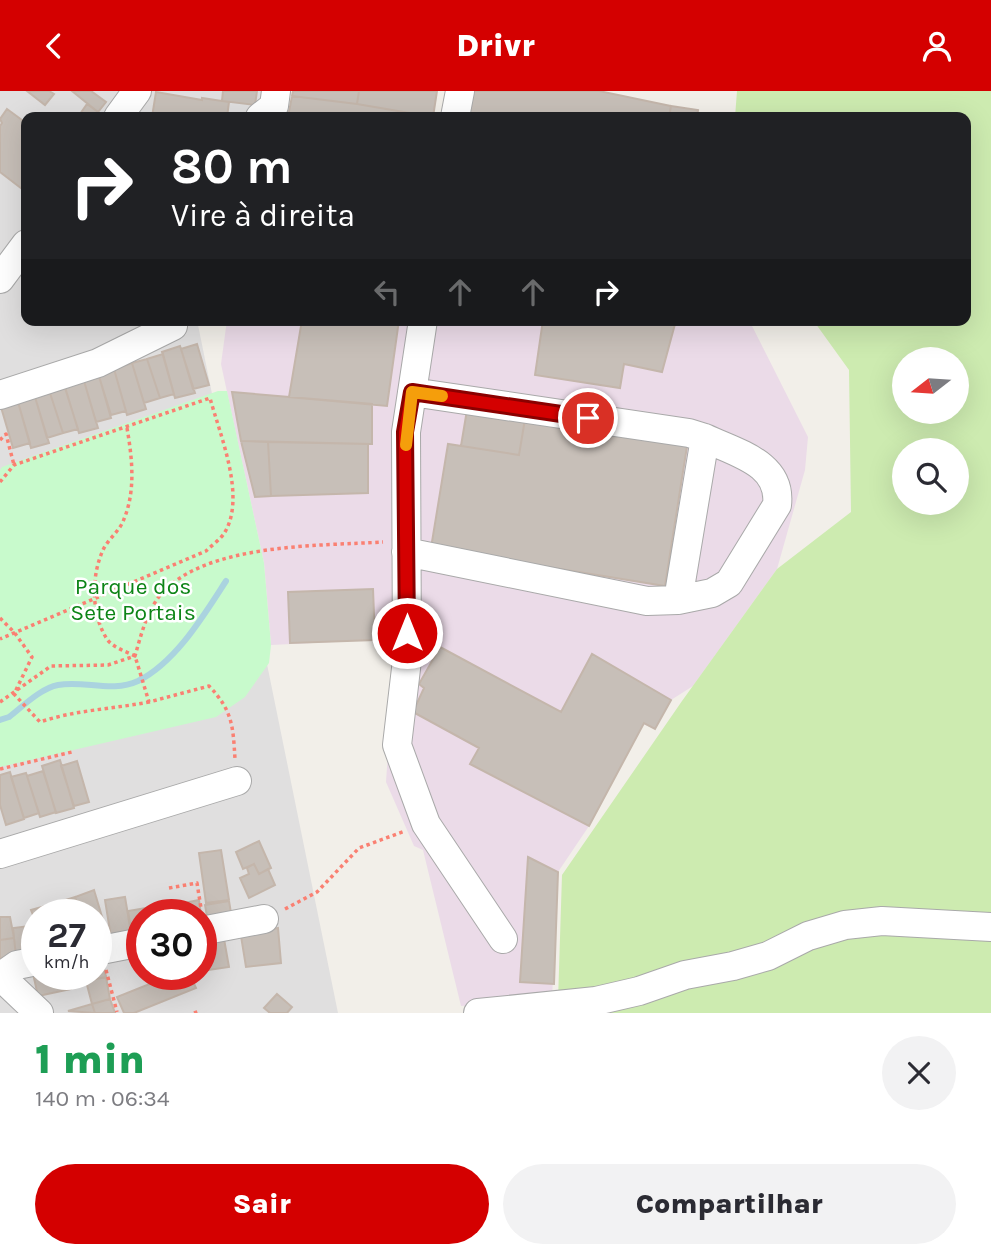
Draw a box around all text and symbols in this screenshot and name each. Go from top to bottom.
icon: back [35,27,73,65]
text: Drivr [456,27,535,64]
icon: person [918,27,956,65]
text: 80 m [171,138,293,195]
icon: right [56,140,147,231]
text: Vire à direita [171,197,355,234]
icon: left [368,273,406,311]
icon: ahead [441,273,479,311]
icon: ahead [514,273,552,311]
icon: right [587,273,625,311]
north arrow [892,347,970,423]
map controls [892,347,969,515]
pin [558,388,618,448]
icon: arrive [569,399,607,437]
button: search [892,438,969,515]
park label: Parque dos Sete Portais [70,573,196,626]
position arrow [370,596,444,670]
speed limit sign: 30 [126,899,217,990]
text: 27 [47,915,86,956]
text: km/h [44,951,89,973]
text: 1 min [35,1034,145,1084]
button: close [882,1036,956,1110]
text: 140 m · 06:34 [35,1085,170,1112]
button: Sair [35,1164,489,1244]
button: Compartilhar [503,1164,956,1244]

